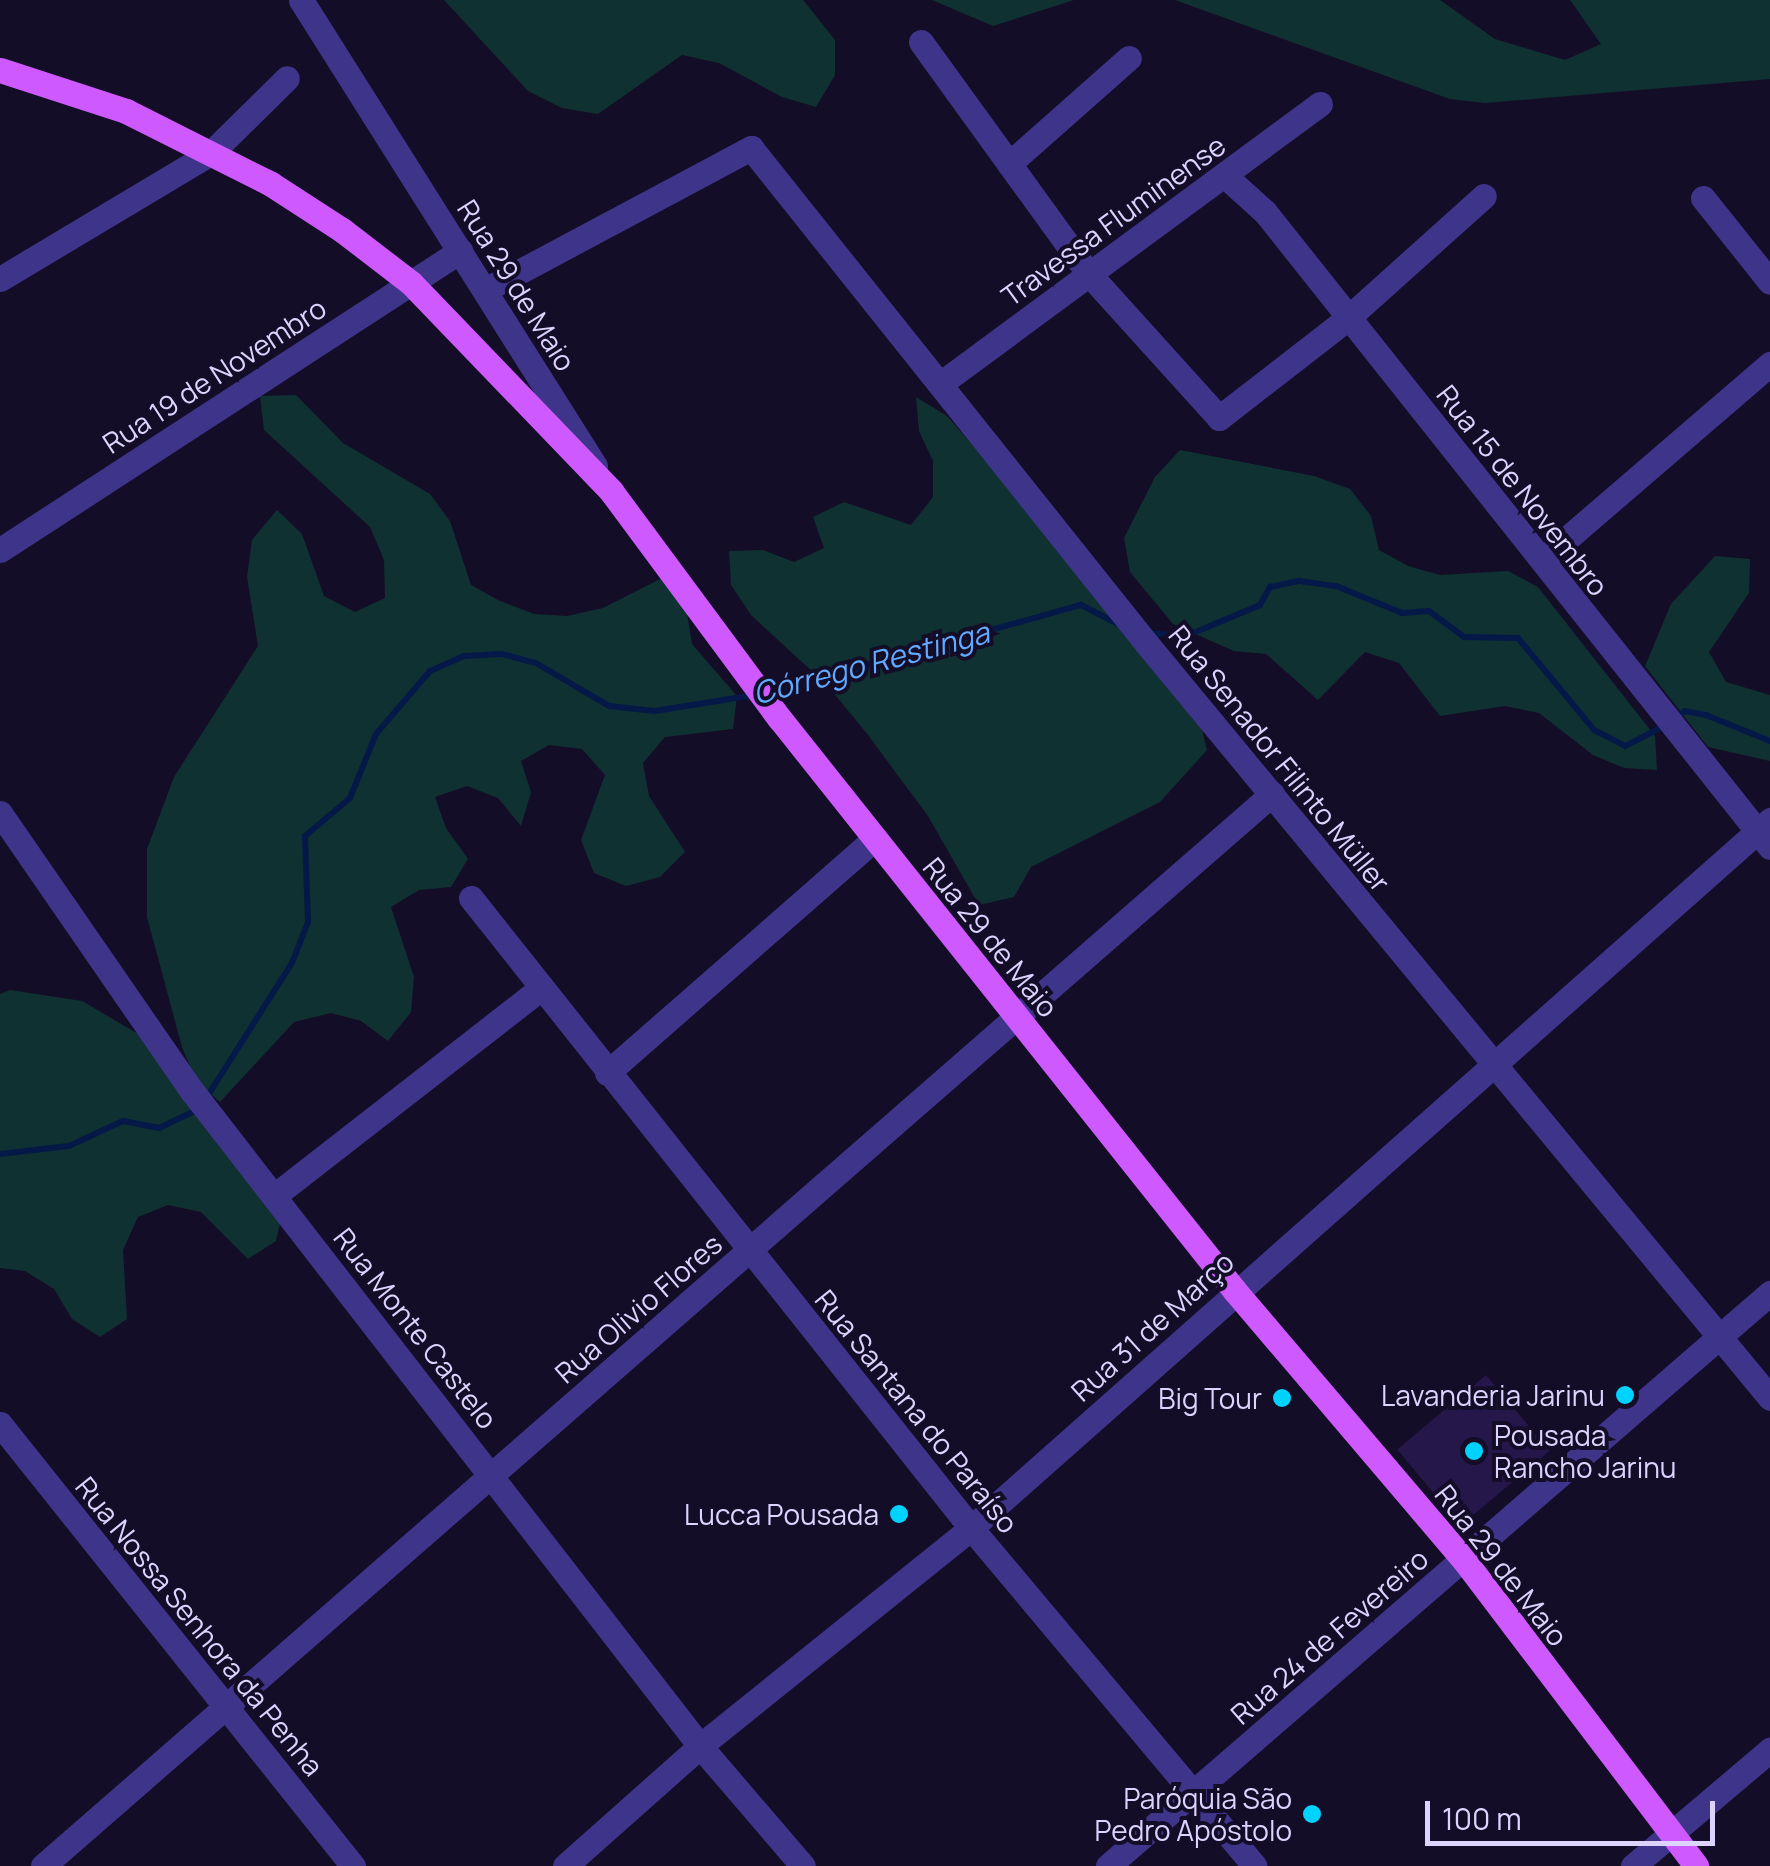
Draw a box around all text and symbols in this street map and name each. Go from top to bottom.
street label: Travessa Fluminense [995,128,1231,312]
street label: Rua 29 de Maio [451,193,583,377]
street label: Rua 19 de Novembro [96,290,332,460]
street label: Rua 15 de Novembro [1430,378,1616,602]
water label: Córrego Restinga [749,614,993,712]
street label: Rua Senador Filinto Müller [1162,618,1398,898]
street label: Rua 29 de Maio [917,851,1065,1023]
street label: Rua Monte Castelo [327,1221,505,1435]
street label: Rua Olivio Flores [548,1227,728,1389]
street label: Rua 31 de Março [1064,1244,1240,1408]
street label: Rua Santana do Paraíso [809,1283,1025,1539]
place label: Lavanderia Jarinu [1381,1378,1605,1412]
place label: Big Tour [1158,1381,1262,1415]
marker: Lavanderia Jarinu [1614,1384,1636,1406]
marker: Big Tour [1271,1387,1293,1409]
place label: Pousada Rancho Jarinu [1494,1418,1676,1484]
marker: Pousada Rancho Jarinu [1463,1440,1485,1462]
street label: Rua Nossa Senhora da Penha [69,1470,331,1782]
street label: Rua 29 de Maio [1429,1478,1575,1652]
place label: Lucca Pousada [684,1497,879,1531]
marker: Lucca Pousada [888,1503,910,1525]
street label: Rua 24 de Fevereiro [1224,1541,1434,1731]
place label: Paróquia São Pedro Apóstolo [1094,1781,1292,1847]
scale bar [1430,1781,1720,1843]
text: 100 m [1442,1798,1522,1839]
marker: Paróquia São Pedro Apóstolo [1301,1803,1323,1825]

